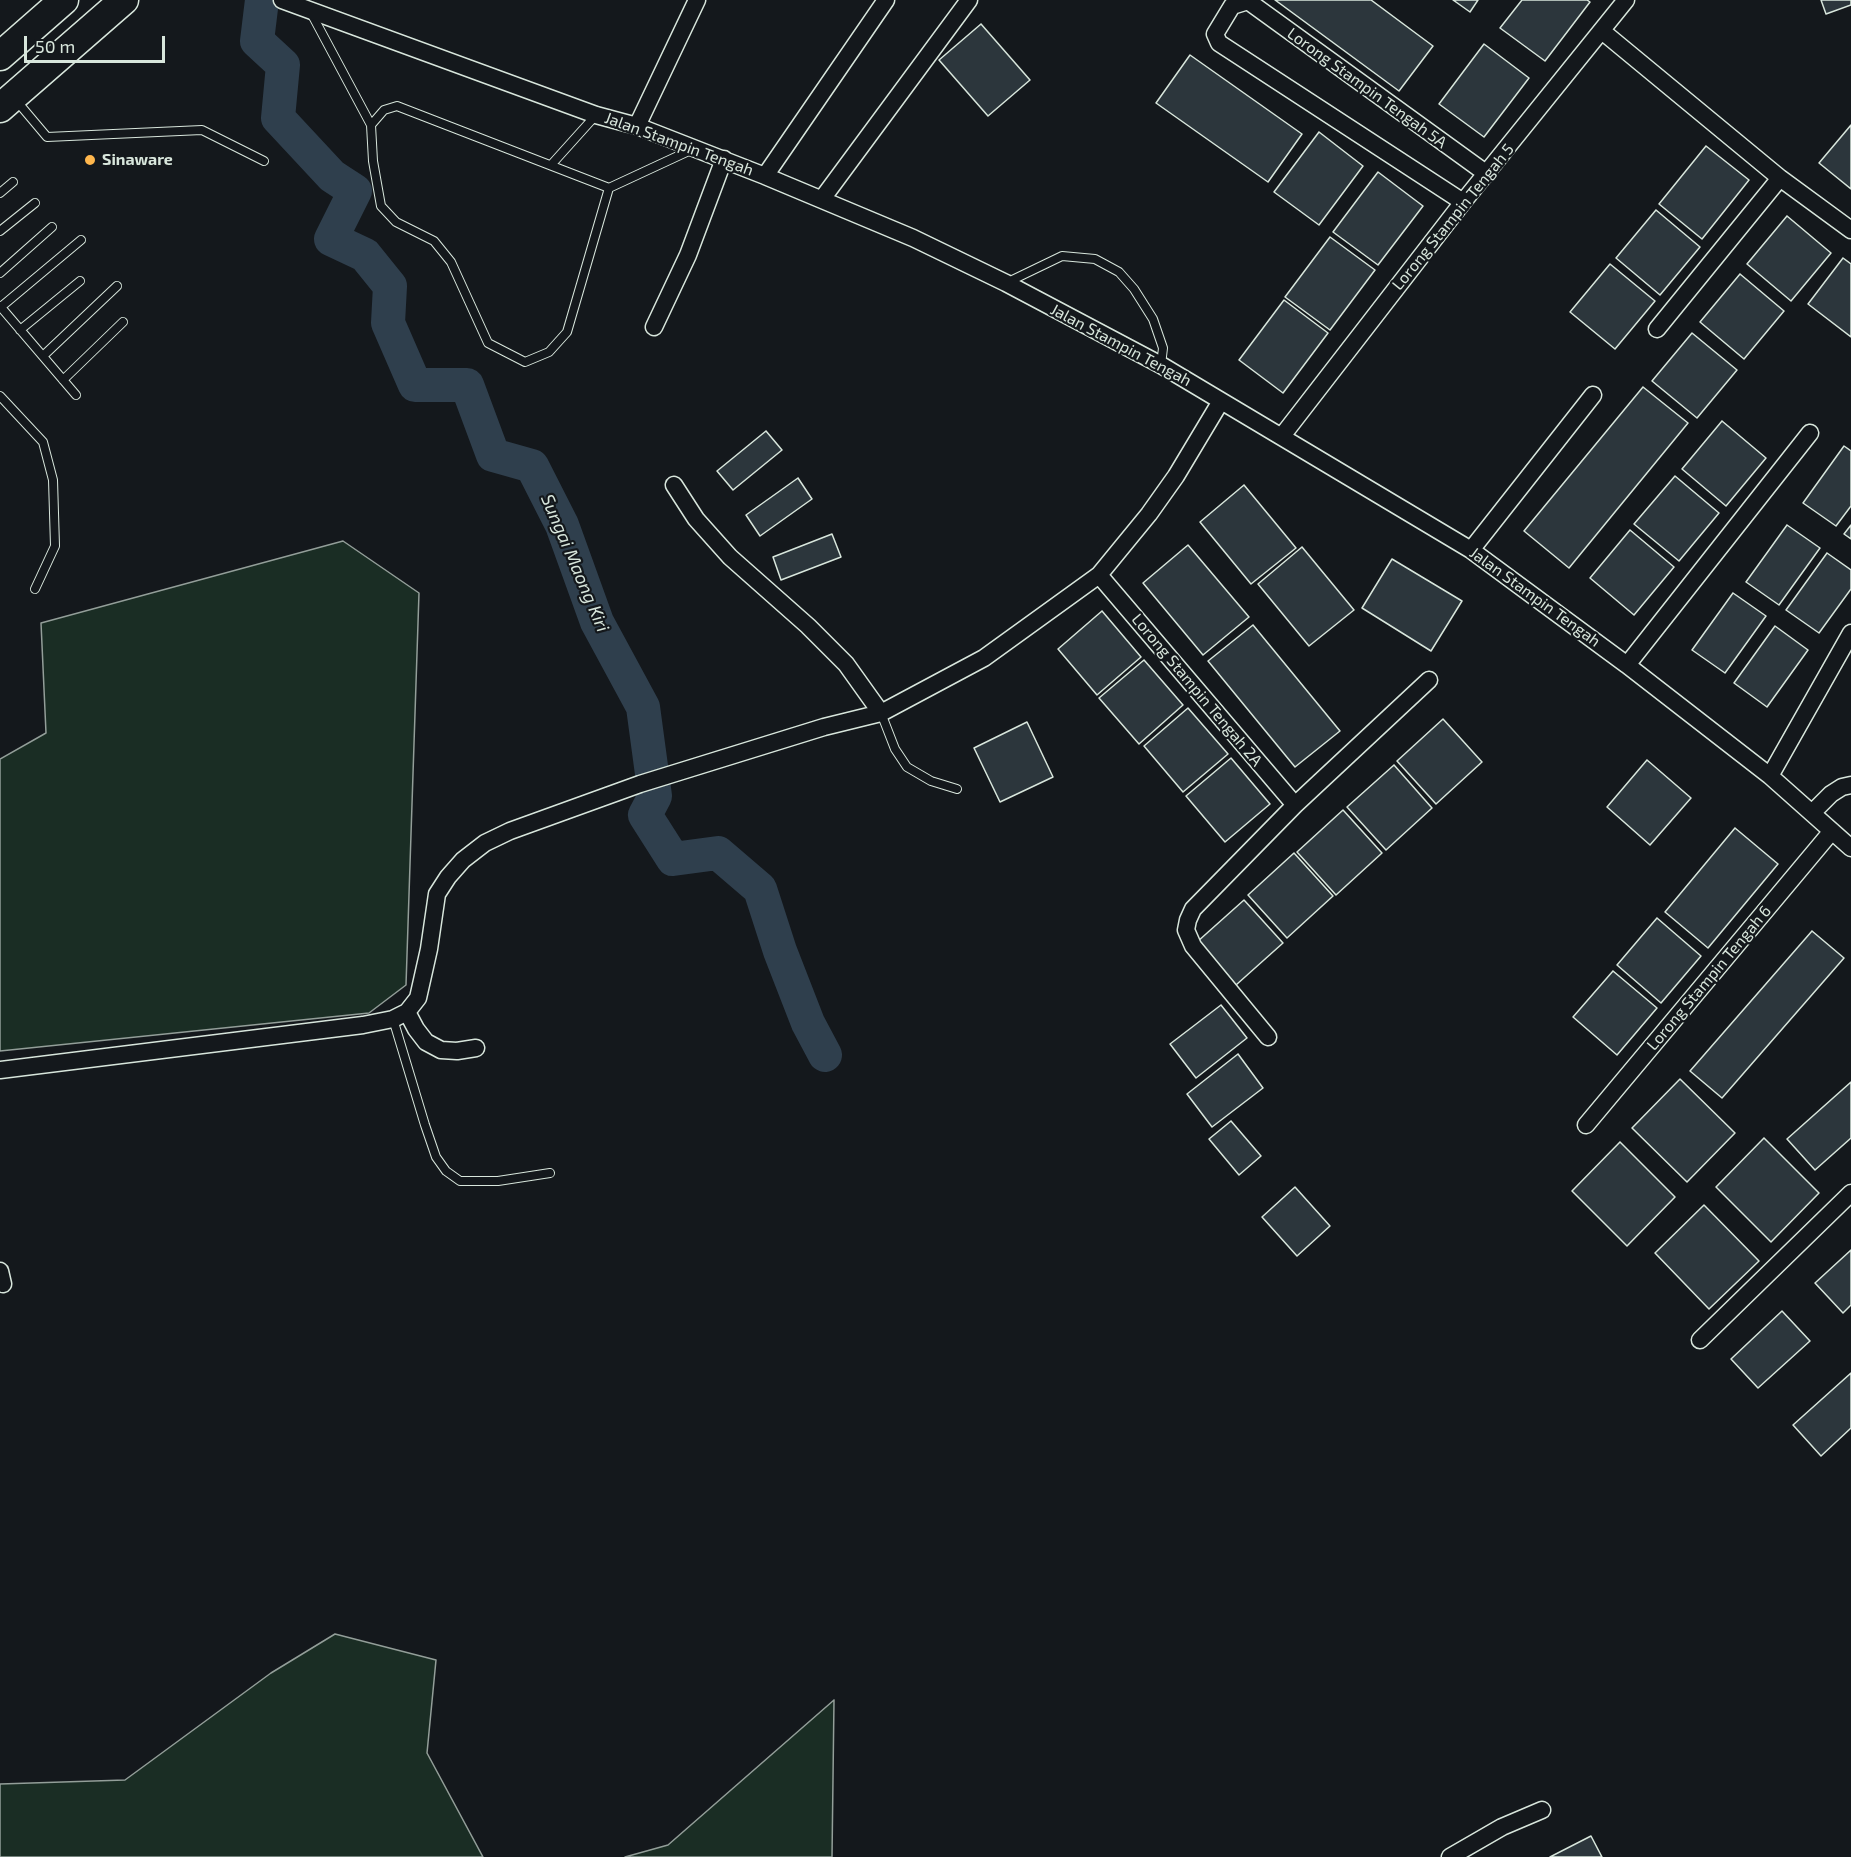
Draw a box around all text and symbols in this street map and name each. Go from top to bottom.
scale bar [27,24,168,62]
street label: Lorong Stampin Tengah 5A [1283,24,1451,152]
text: 50 m [35,35,75,57]
street label: Jalan Stampin Tengah [602,108,756,180]
street label: Lorong Stampin Tengah 5 [1388,140,1518,294]
place label: Sinaware [102,150,173,170]
marker: Sinaware [83,153,97,167]
street label: Jalan Stampin Tengah [1047,300,1195,390]
water label: Sungai Maong Kiri [536,491,614,635]
street label: Jalan Stampin Tengah [1466,543,1604,651]
street label: Lorong Stampin Tengah 2A [1128,610,1266,770]
street label: Lorong Stampin Tengah 6 [1643,902,1775,1054]

